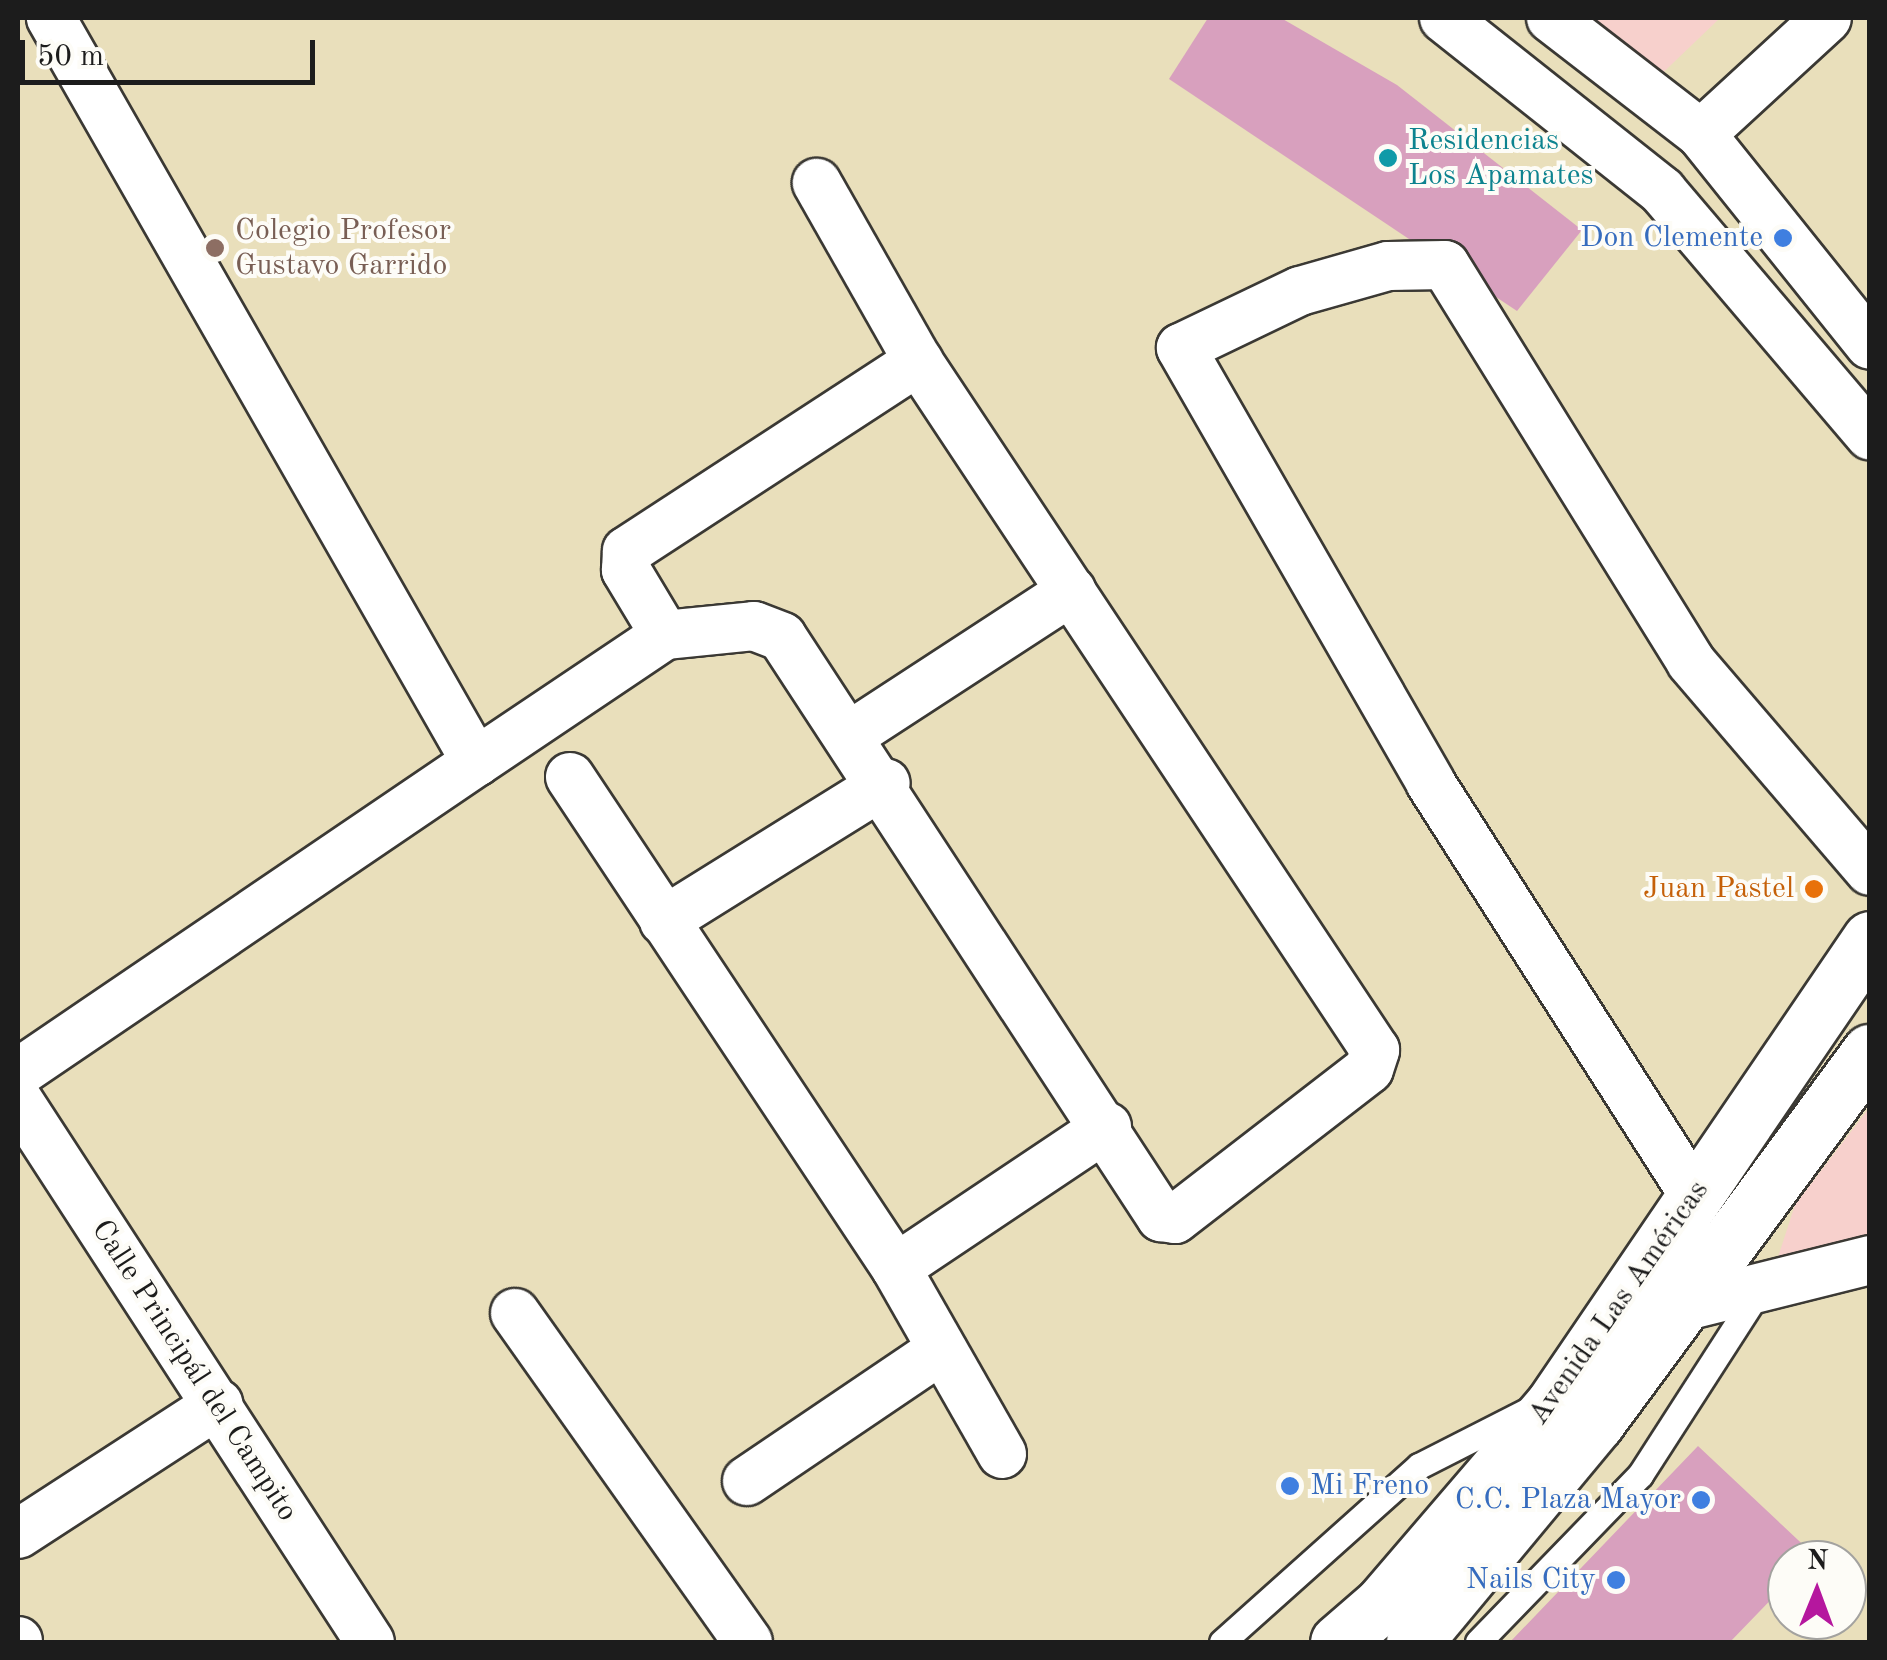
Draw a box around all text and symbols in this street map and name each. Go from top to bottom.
scale bar [25,20,320,82]
text: 50 m [37,42,104,72]
place label: Residencias Los Apamates [1408,123,1594,194]
marker: Residencias Los Apamates [1377,147,1399,169]
place label: Colegio Profesor Gustavo Garrido [235,213,451,284]
place label: Don Clemente [1580,220,1763,256]
marker: Don Clemente [1772,227,1794,249]
marker: Colegio Profesor Gustavo Garrido [204,237,226,259]
place label: Juan Pastel [1643,871,1794,907]
marker: Juan Pastel [1803,878,1825,900]
street label: Avenida Las Américas [1521,1174,1717,1432]
street label: Calle Principál del Campito [83,1214,305,1528]
place label: Mi Freno [1310,1468,1429,1504]
marker: Mi Freno [1279,1475,1301,1497]
place label: C.C. Plaza Mayor [1455,1482,1681,1518]
marker: C.C. Plaza Mayor [1690,1489,1712,1511]
north arrow [1767,1540,1867,1640]
text: N [1807,1548,1828,1576]
place label: Nails City [1466,1562,1596,1598]
marker: Nails City [1605,1569,1627,1591]

